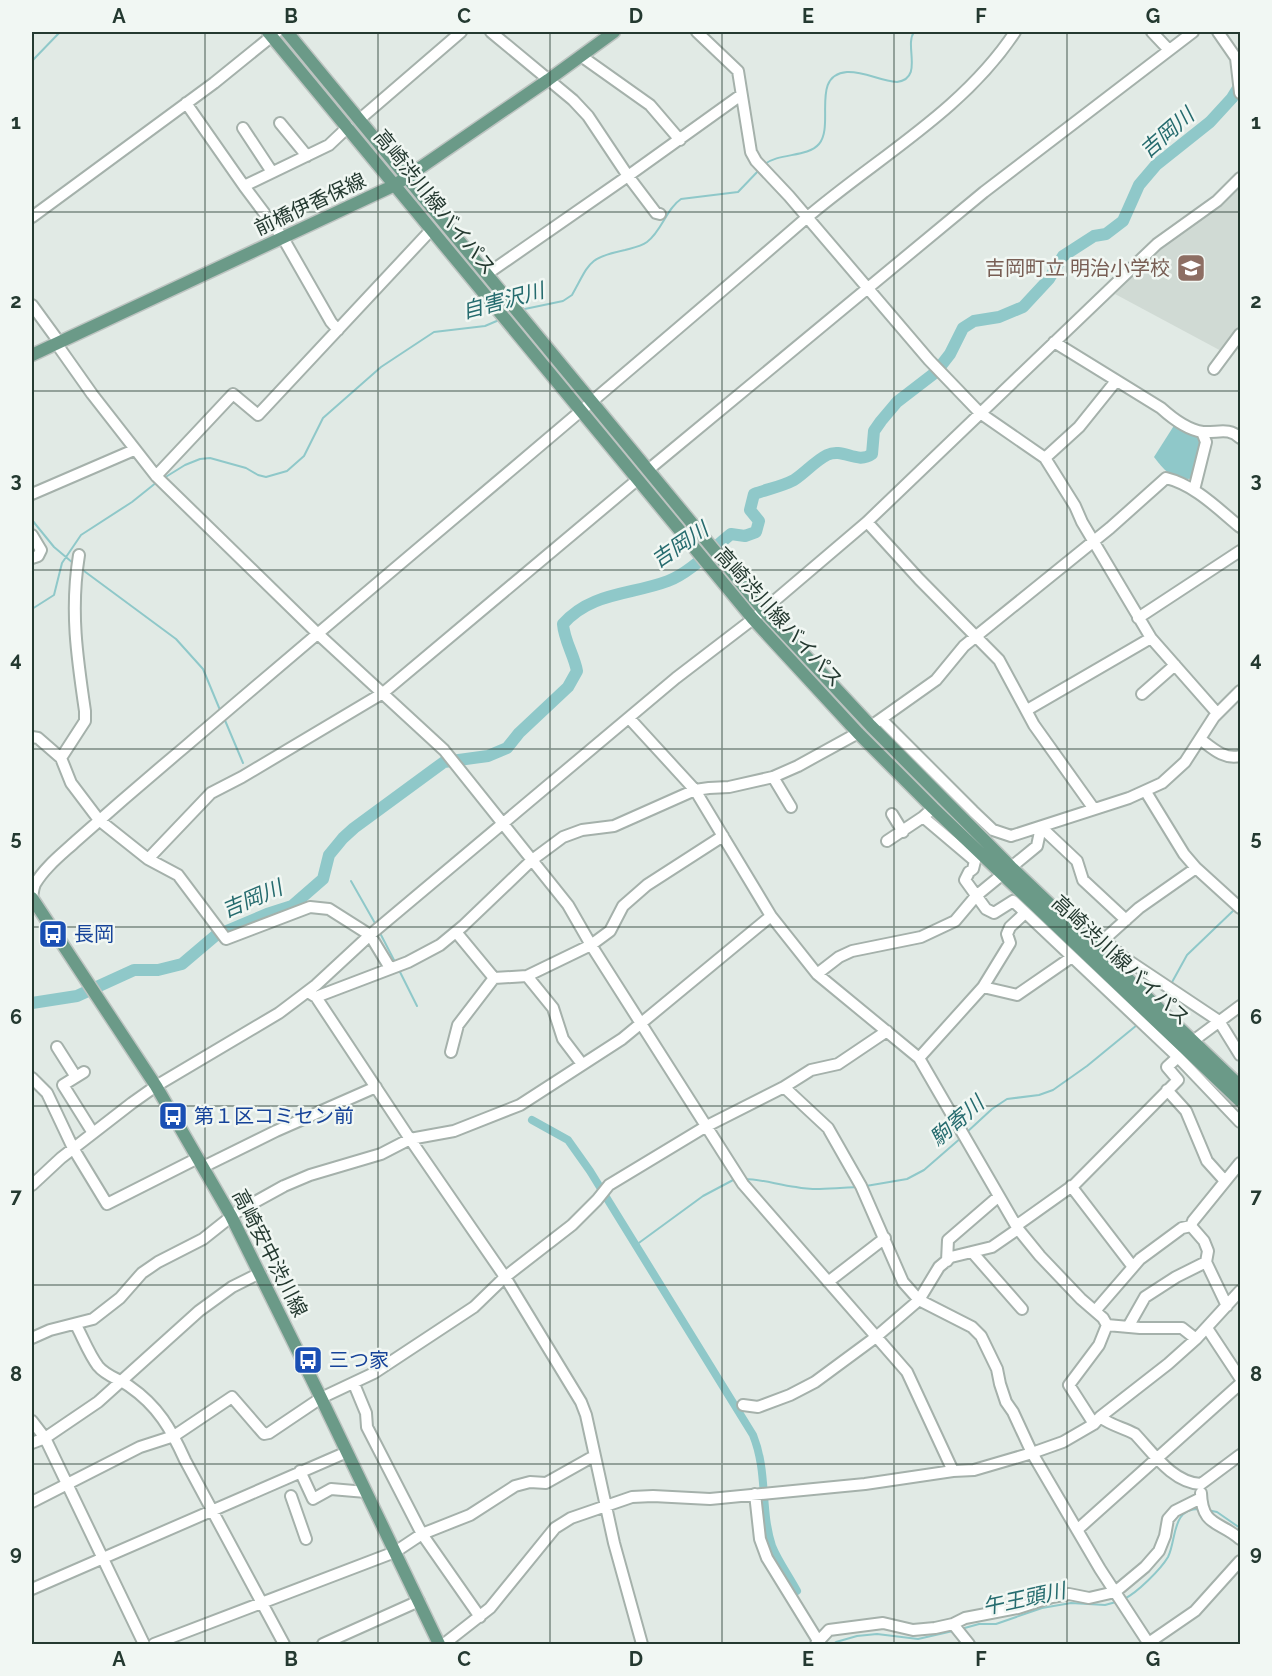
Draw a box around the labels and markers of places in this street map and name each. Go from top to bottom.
school or university icon: 吉岡町立 明治小学校 [1175,252,1207,284]
place label: 吉岡町立 明治小学校 [985,256,1170,280]
bus stop icon: 長岡 [37,918,69,950]
place label: 長岡 [74,922,114,946]
bus stop icon: 第１区コミセン前 [157,1100,189,1132]
place label: 第１区コミセン前 [194,1104,354,1128]
bus stop icon: 三つ家 [292,1344,324,1376]
place label: 三つ家 [329,1348,389,1372]

